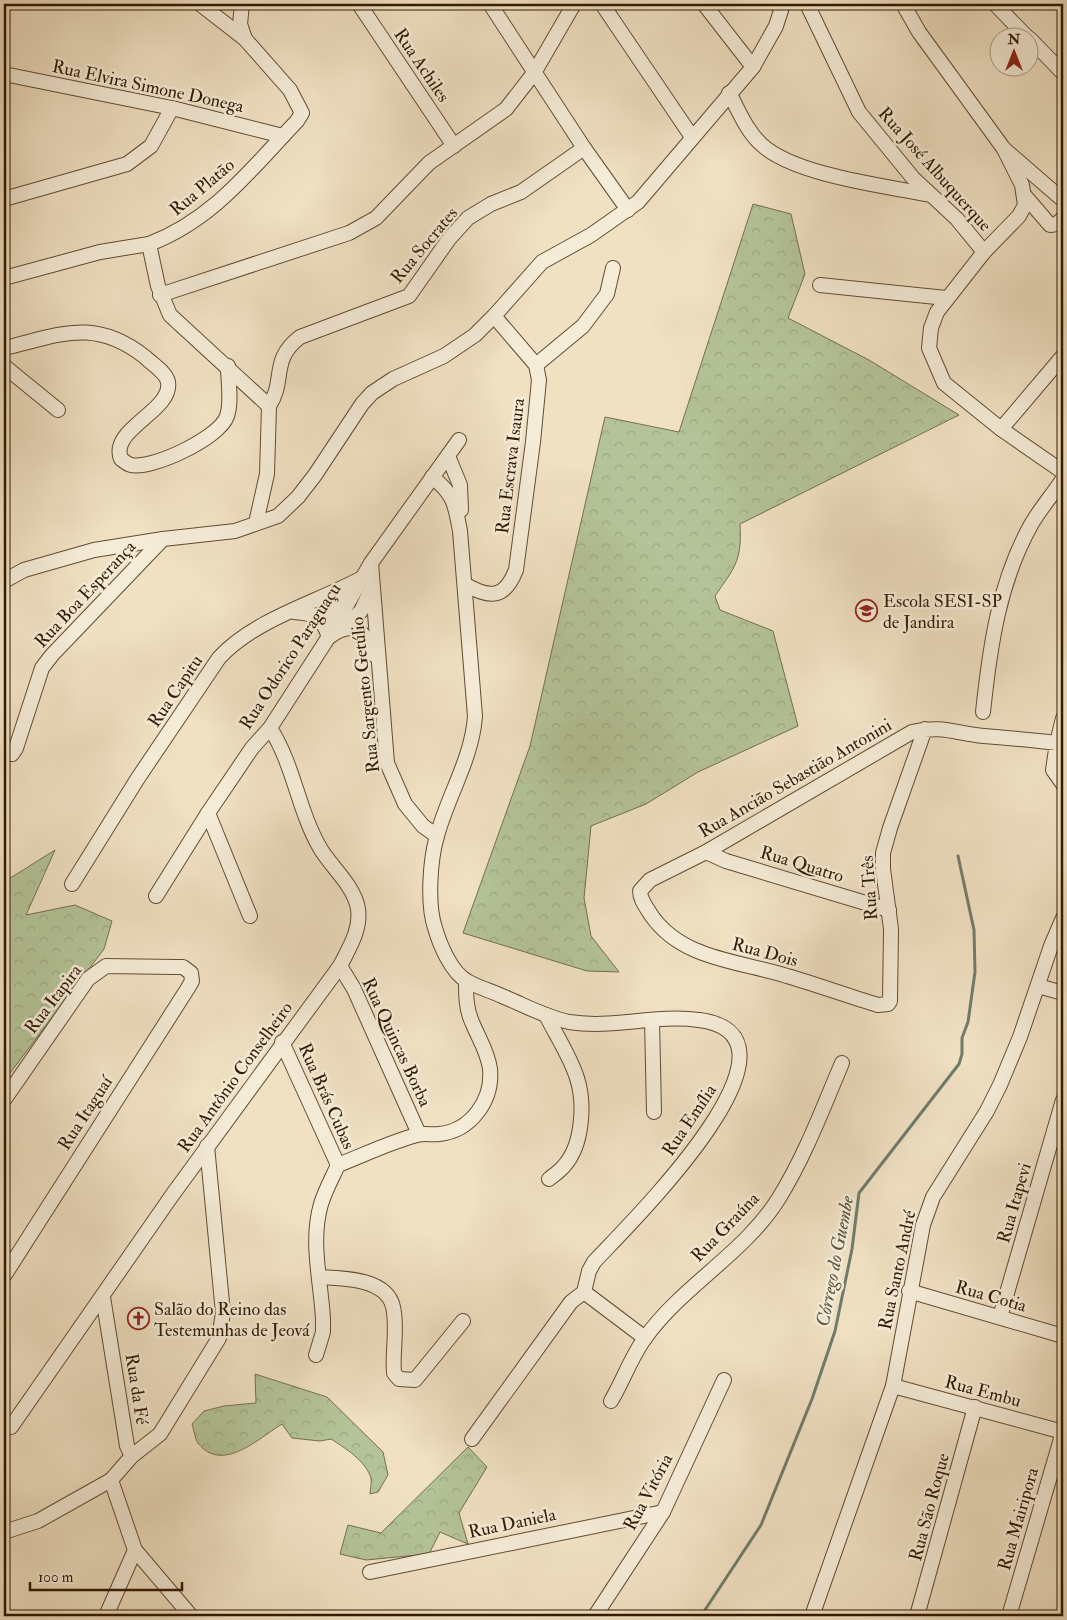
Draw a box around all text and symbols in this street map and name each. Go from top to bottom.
street label: Rua Achiles [388,24,455,107]
north arrow [990,28,1040,78]
text: N [1007,31,1021,48]
street label: Rua Elvira Simone Donega [50,55,246,118]
street label: Rua José Albuquerque [873,102,997,237]
street label: Rua Platão [165,153,240,221]
street label: Rua Socrates [386,202,463,288]
street label: Rua Escrava Isaura [491,396,530,535]
street label: Rua Boa Esperança [30,535,141,653]
street label: Rua Odorico Paraguaçu [234,579,346,734]
place label: Escola SESI-SP de Jandira [883,590,1003,634]
school or university icon: Escola SESI-SP de Jandira [855,599,879,623]
street label: Rua Sargento Getúlio [346,615,385,774]
street label: Rua Capitu [143,651,208,732]
street label: Rua Ancião Sebastião Antonini [695,714,896,843]
street label: Rua Quatro [757,841,847,888]
street label: Rua Três [856,855,883,921]
street label: Rua Dois [729,933,800,972]
street label: Rua Itapira [20,959,87,1039]
street label: Rua Quincas Borba [357,974,437,1111]
street label: Rua Antônio Conselheiro [173,997,298,1157]
street label: Rua Brás Cubas [293,1040,360,1153]
street label: Rua Itaguaí [53,1071,119,1155]
street label: Rua Emília [657,1079,722,1161]
street label: Rua Itapevi [992,1160,1037,1246]
street label: Rua Graúna [686,1187,765,1267]
water label: Córrego do Guembe [811,1193,860,1329]
street label: Rua Santo André [874,1208,921,1332]
street label: Rua Cotia [953,1275,1030,1318]
place label: Salão do Reino das Testemunhas de Jeová [154,1298,310,1342]
church icon: Salão do Reino das Testemunhas de Jeová [126,1307,150,1331]
street label: Rua da Fé [120,1352,154,1427]
street label: Rua Embu [942,1370,1024,1413]
street label: Rua Vitória [619,1449,679,1535]
street label: Rua São Roque [904,1450,955,1564]
street label: Rua Mairipora [993,1464,1044,1573]
street label: Rua Daniela [466,1503,559,1544]
scale bar [30,1560,182,1592]
text: 100 m [38,1568,74,1587]

